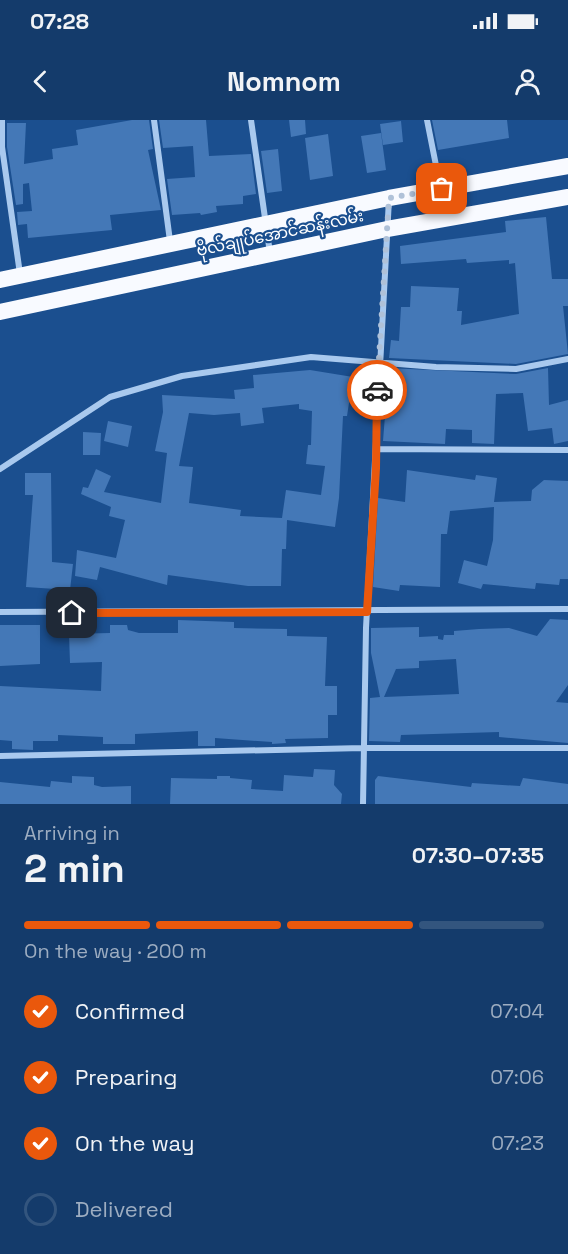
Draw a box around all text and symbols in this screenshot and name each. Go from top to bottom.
text: 07:28 [30,7,89,35]
text: Nomnom [227,64,341,99]
icon: back [24,65,57,98]
icon: person [511,65,544,98]
pin [416,163,467,214]
icon: bag [425,172,458,205]
street label: ဗိုလ်ချုပ်အောင်ဆန်းလမ်း [194,204,366,265]
courier [347,360,407,420]
icon: car [361,374,394,407]
pin [46,587,97,638]
icon: home [55,596,88,629]
text: Arriving in [24,820,120,846]
text: 07:30–07:35 [412,841,544,869]
text: 2 min [24,844,125,893]
text: On the way · 200 m [24,938,207,964]
icon: check [24,995,57,1028]
text: Confirmed [75,997,185,1025]
text: 07:04 [490,998,544,1024]
icon: check [24,1061,57,1094]
text: Preparing [75,1063,177,1091]
text: 07:06 [490,1064,544,1090]
icon: check [24,1127,57,1160]
text: On the way [75,1129,194,1157]
text: 07:23 [491,1130,544,1156]
text: Delivered [75,1195,173,1223]

